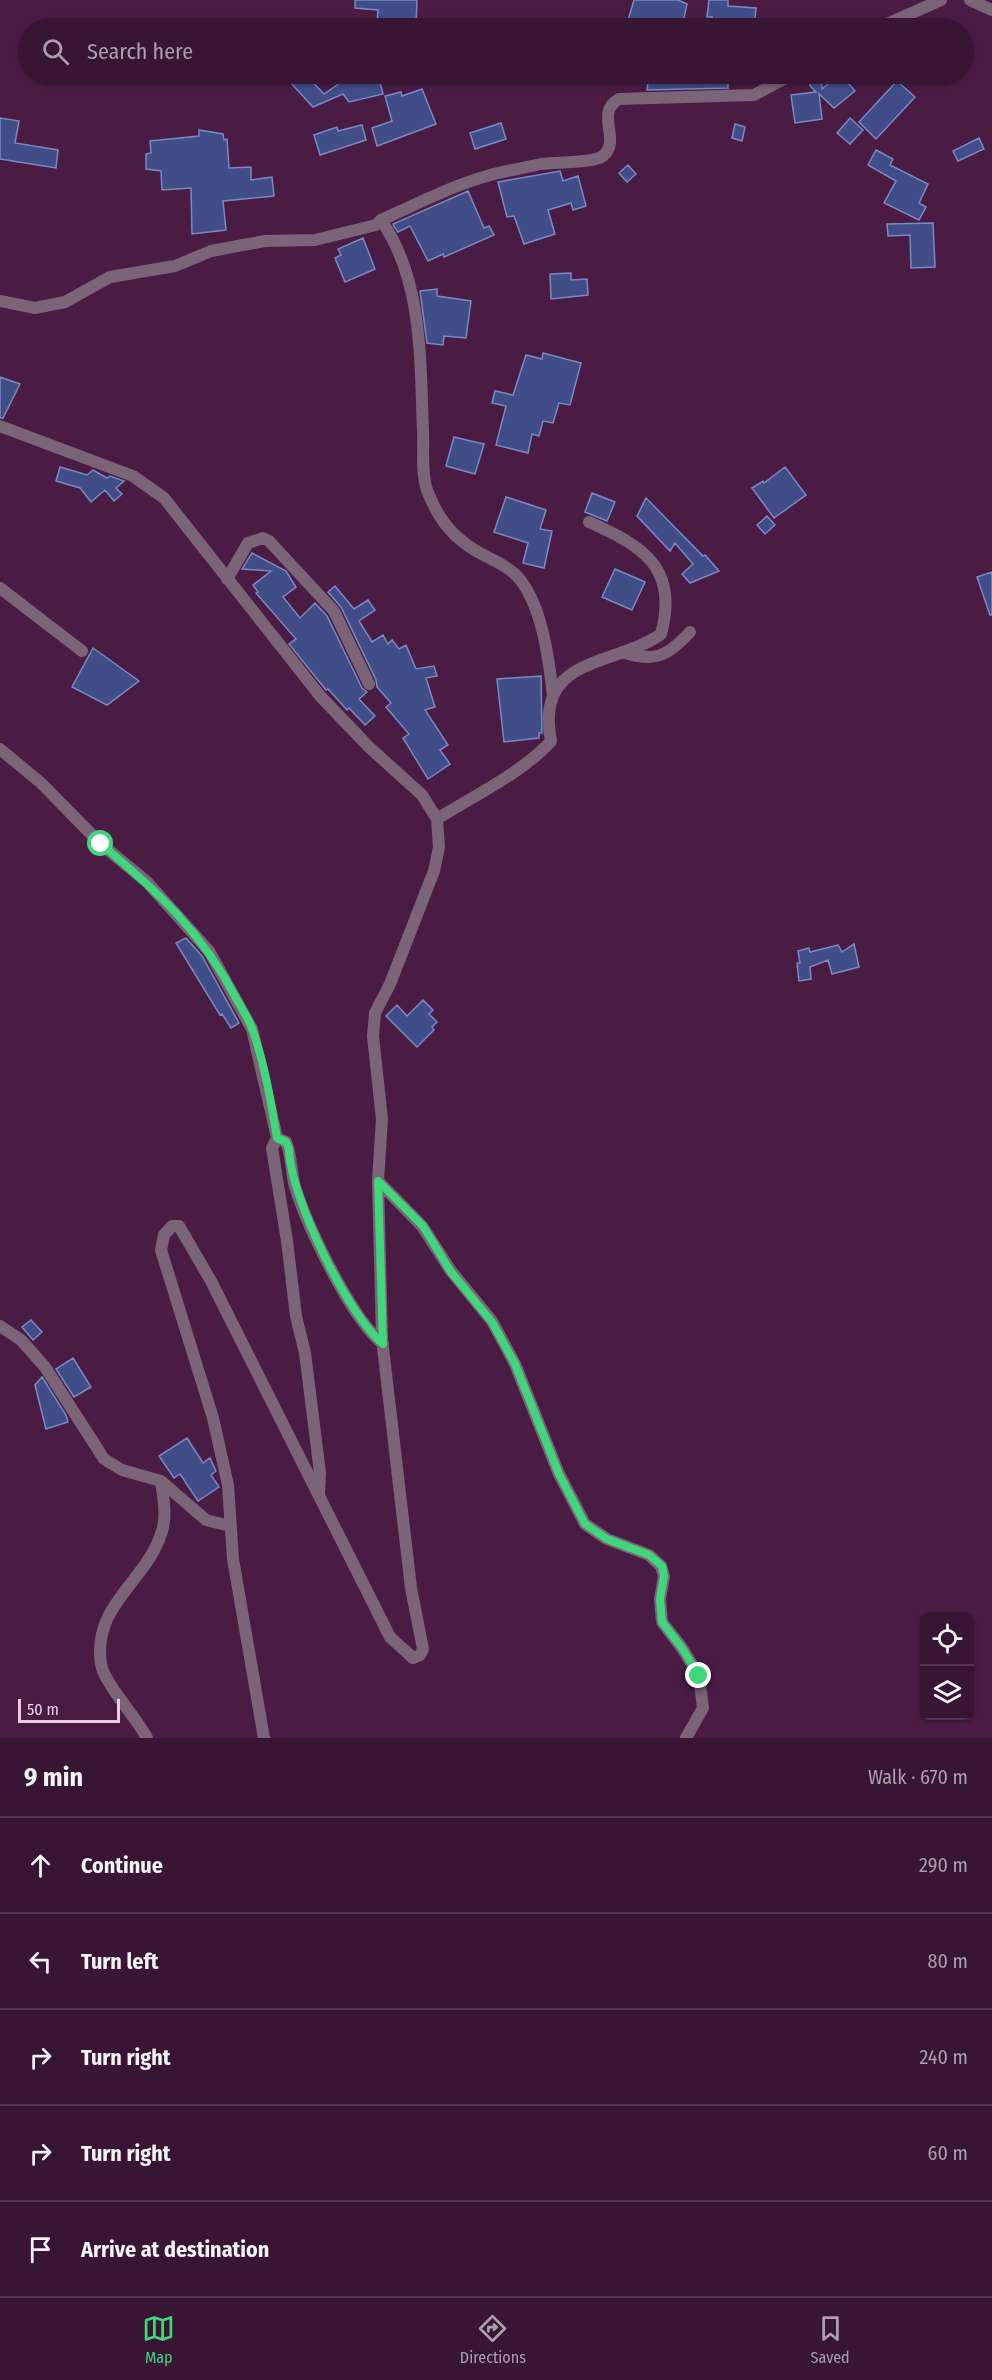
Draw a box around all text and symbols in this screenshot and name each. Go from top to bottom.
search box [18,18,974,84]
icon: search [39,35,72,68]
text: Search here [87,38,193,65]
route start [87,830,113,856]
map controls [920,1612,974,1720]
button: locate [920,1612,974,1666]
route end [685,1662,711,1688]
button: layers [920,1666,974,1720]
scale bar [18,1696,120,1724]
text: 50 m [27,1700,59,1719]
text: 9 min [24,1762,83,1793]
text: Walk · 670 m [868,1765,968,1789]
icon: ahead [24,1849,57,1882]
text: Continue [81,1852,163,1879]
text: 290 m [919,1853,968,1877]
icon: left [24,1945,57,1978]
text: Turn left [81,1948,159,1975]
text: 80 m [928,1949,968,1973]
icon: right [24,2041,57,2074]
text: Turn right [81,2044,170,2071]
text: 240 m [919,2045,968,2069]
icon: right [24,2137,57,2170]
text: Turn right [81,2140,170,2167]
text: 60 m [928,2141,968,2165]
icon: arrive [24,2233,57,2266]
text: Arrive at destination [81,2236,269,2263]
tab: Map [142,2312,175,2367]
tab: Directions [460,2312,526,2367]
tab: Saved [811,2312,850,2367]

